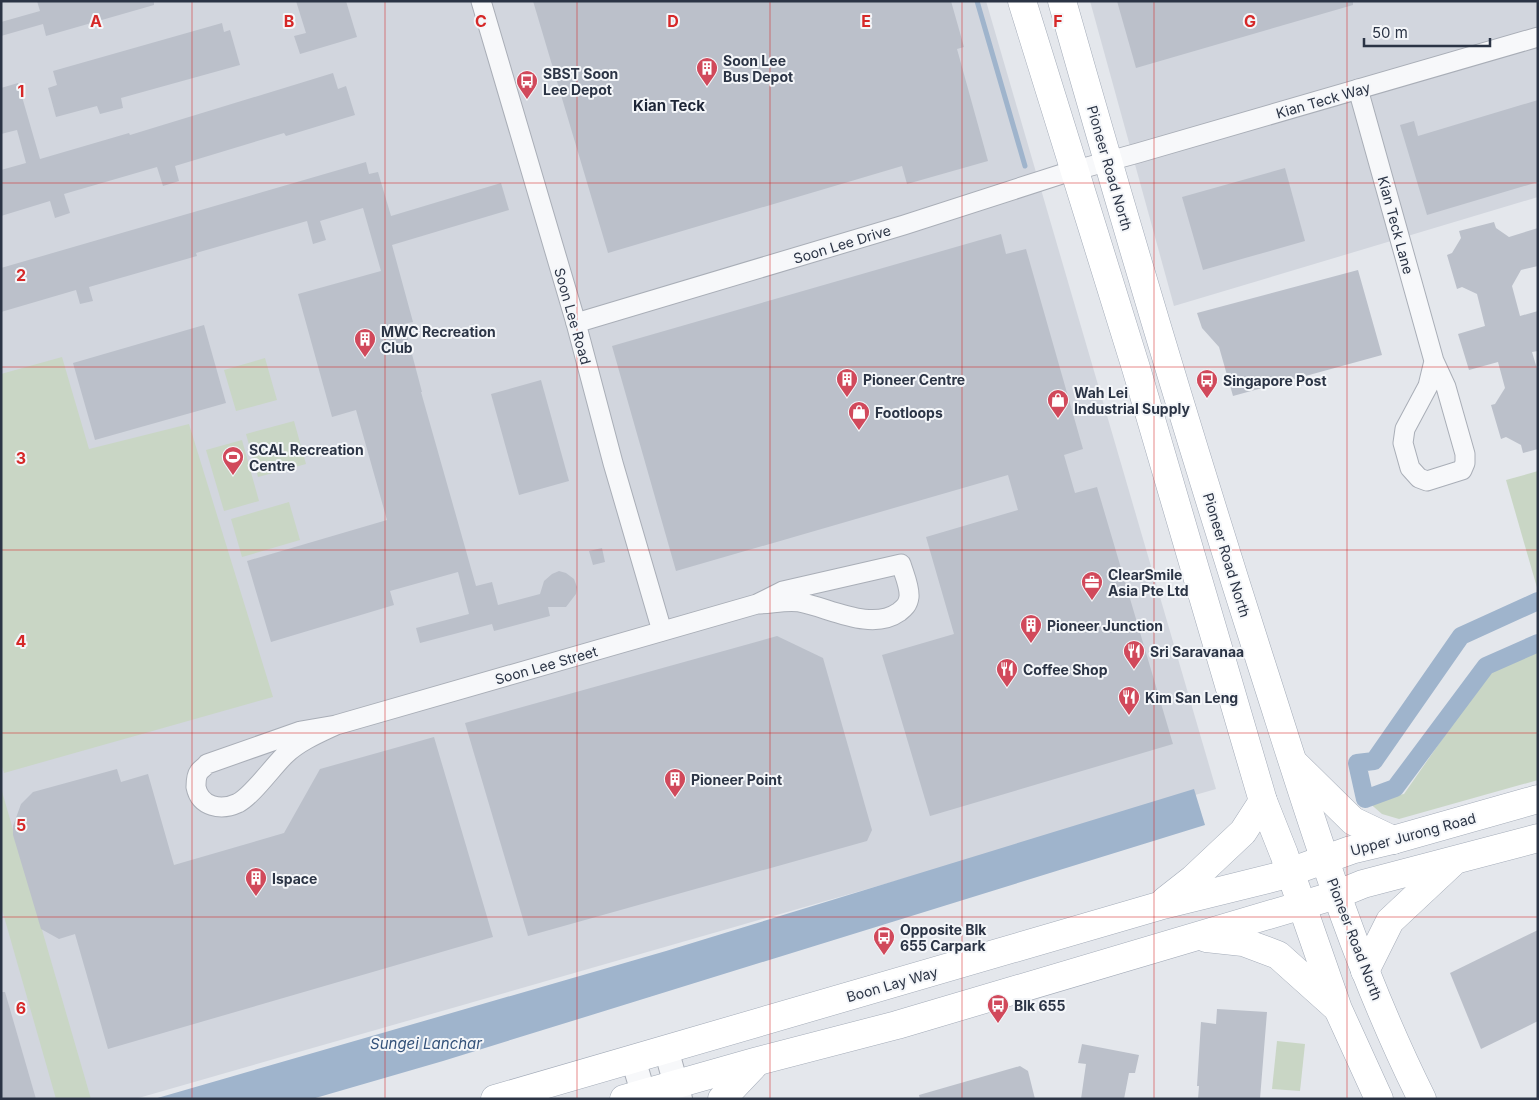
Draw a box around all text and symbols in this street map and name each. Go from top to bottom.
text: A [90,11,102,31]
text: B [284,11,294,31]
text: C [475,11,487,31]
text: D [667,11,679,31]
text: E [861,11,871,31]
text: F [1053,11,1063,31]
text: G [1244,11,1256,31]
scale bar [1364,15,1490,47]
text: 50 m [1372,23,1408,42]
place label: Soon Lee Bus Depot [723,52,793,85]
building icon: Soon Lee Bus Depot [695,56,719,87]
place label: SBST Soon Lee Depot [543,65,618,98]
bus stop icon: SBST Soon Lee Depot [515,69,539,100]
street label: Kian Teck Way [1274,78,1372,122]
text: 1 [18,81,24,101]
district label: Kian Teck [633,96,705,115]
street label: Pioneer Road North [1084,103,1136,233]
street label: Kian Teck Lane [1375,174,1417,276]
street label: Soon Lee Drive [791,221,893,267]
text: 2 [16,265,26,285]
street label: Soon Lee Road [551,266,595,366]
place label: MWC Recreation Club [381,323,496,356]
building icon: MWC Recreation Club [353,327,377,358]
building icon: Pioneer Centre [835,367,859,398]
bus stop icon: Singapore Post [1195,368,1219,399]
place label: Pioneer Centre [863,371,965,388]
place label: Singapore Post [1223,372,1327,389]
place label: Wah Lei Industrial Supply [1074,384,1190,417]
shop icon: Wah Lei Industrial Supply [1046,388,1070,419]
shop icon: Footloops [847,400,871,431]
place label: Footloops [875,404,943,421]
place label: SCAL Recreation Centre [249,441,364,474]
sports icon: SCAL Recreation Centre [221,445,245,476]
text: 3 [16,448,26,468]
street label: Pioneer Road North [1200,491,1254,619]
place label: ClearSmile Asia Pte Ltd [1108,566,1189,599]
office icon: ClearSmile Asia Pte Ltd [1080,570,1104,601]
building icon: Pioneer Junction [1019,613,1043,644]
place label: Pioneer Junction [1047,617,1163,634]
text: 4 [16,631,27,651]
restaurant icon: Sri Saravanaa [1122,639,1146,670]
street label: Soon Lee Street [493,642,600,688]
place label: Sri Saravanaa [1150,643,1244,660]
restaurant icon: Coffee Shop [995,657,1019,688]
place label: Coffee Shop [1023,661,1108,678]
restaurant icon: Kim San Leng [1117,685,1141,716]
place label: Kim San Leng [1145,689,1238,706]
building icon: Pioneer Point [663,767,687,798]
place label: Pioneer Point [691,771,782,788]
street label: Upper Jurong Road [1348,809,1478,859]
text: 5 [16,815,26,835]
building icon: Ispace [244,866,268,897]
place label: Ispace [272,870,317,887]
street label: Pioneer Road North [1324,875,1386,1003]
place label: Opposite Blk 655 Carpark [900,921,987,954]
bus stop icon: Opposite Blk 655 Carpark [872,925,896,956]
street label: Boon Lay Way [844,963,940,1005]
bus stop icon: Blk 655 [986,993,1010,1024]
place label: Blk 655 [1014,997,1066,1014]
text: 6 [16,998,26,1018]
water label: Sungei Lanchar [370,1034,482,1053]

